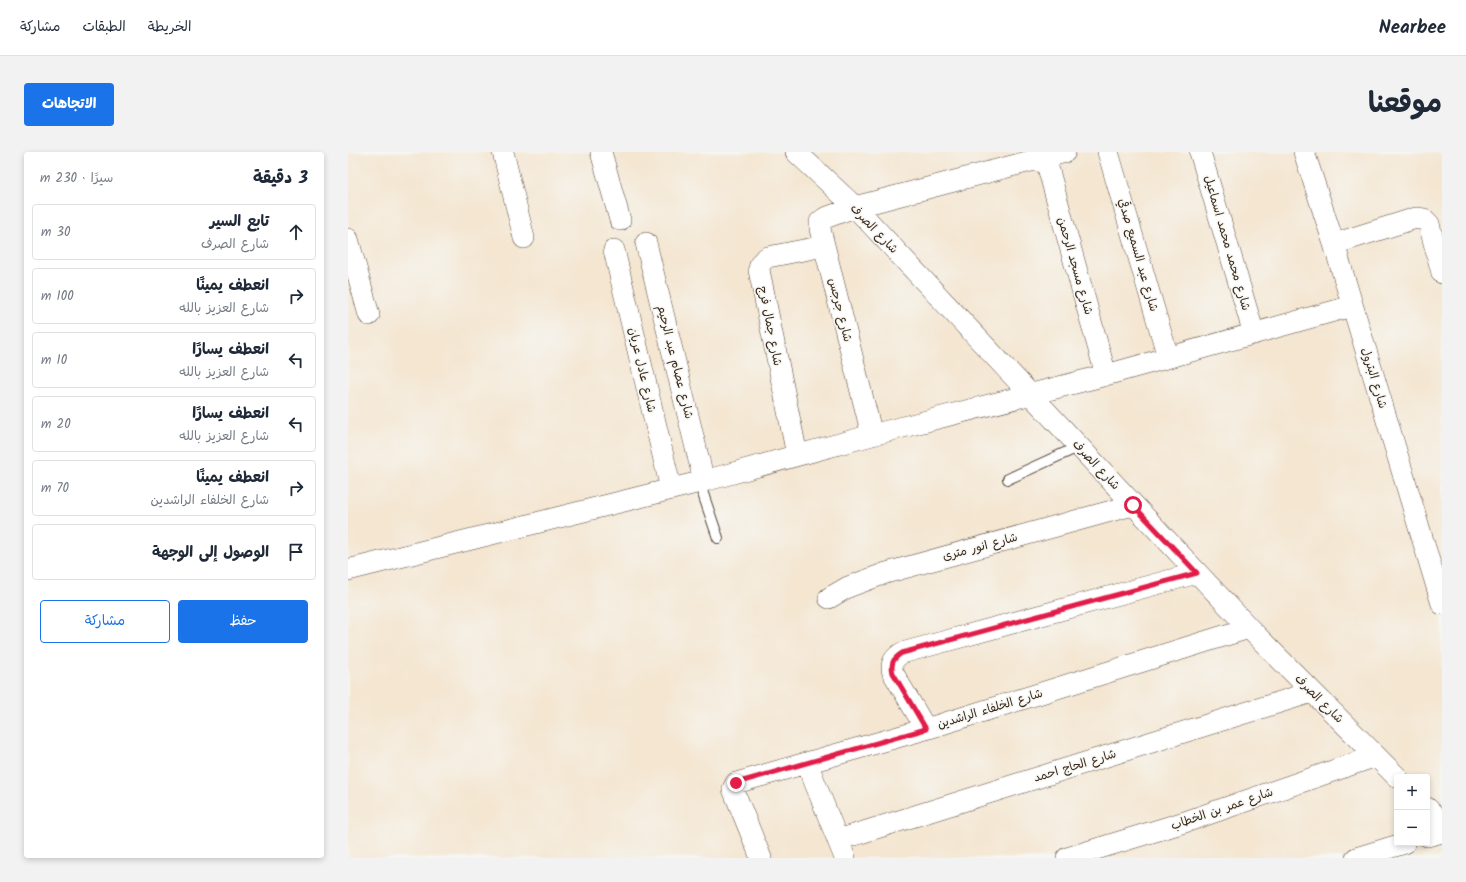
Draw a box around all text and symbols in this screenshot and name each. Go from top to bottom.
text: Nearbee [1379,13,1446,43]
text: مشاركة [20,16,60,38]
text: الطبقات [82,16,126,38]
text: الخريطة [148,16,191,38]
text: موقعنا [1368,82,1442,127]
button: الاتجاهات [24,83,114,126]
text: 3 دقيقة [253,165,308,192]
text: سيرًا · 230 m [40,168,113,189]
street label: شارع محمد محمد اسماعيل [1199,173,1255,313]
street label: شارع عبد السميع صدقي [1113,196,1163,314]
street label: شارع الصرف [845,200,903,258]
text: تابع السير [210,210,269,234]
street label: شارع مسجد الرحمن [1052,215,1098,317]
icon: ahead [285,221,307,243]
text: 30 m [41,222,71,243]
text: شارع الصرف [201,234,269,255]
text: انعطف يمينًا [196,274,269,298]
street label: شارع جرجس [823,276,857,344]
street label: شارع جمال فرج [753,284,787,368]
icon: right [285,285,307,307]
text: 100 m [41,286,74,307]
text: شارع العزيز بالله [179,298,269,319]
street label: شارع عصام عبد الرحيم [652,303,698,421]
street label: شارع عادل عريان [623,326,661,414]
text: انعطف يسارًا [192,338,269,362]
street label: شارع البترول [1356,345,1392,411]
icon: left [285,349,307,371]
text: 10 m [41,350,67,371]
text: شارع العزيز بالله [179,362,269,383]
text: انعطف يسارًا [192,402,269,426]
icon: left [285,413,307,435]
text: 20 m [41,414,71,435]
text: شارع العزيز بالله [179,426,269,447]
street label: شارع الصرف [1068,436,1124,494]
text: انعطف يمينًا [196,466,269,490]
icon: right [285,477,307,499]
text: 70 m [41,478,69,499]
text: شارع الخلفاء الراشدين [151,490,269,511]
route start [1124,496,1142,514]
street label: شارع انور مترى [940,528,1020,566]
text: الوصول إلى الوجهة [152,541,269,565]
icon: arrive [285,541,307,563]
button: مشاركة [40,600,170,643]
button: حفظ [178,600,308,643]
street label: شارع الصرف [1290,670,1348,728]
street label: شارع الخلفاء الراشدين [935,684,1045,734]
street label: شارع الحاج احمد [1031,744,1119,788]
route end [727,774,745,792]
map controls [1394,774,1430,846]
button: + [1394,774,1430,810]
street label: شارع عمر بن الخطاب [1168,783,1276,835]
button: − [1394,810,1430,846]

